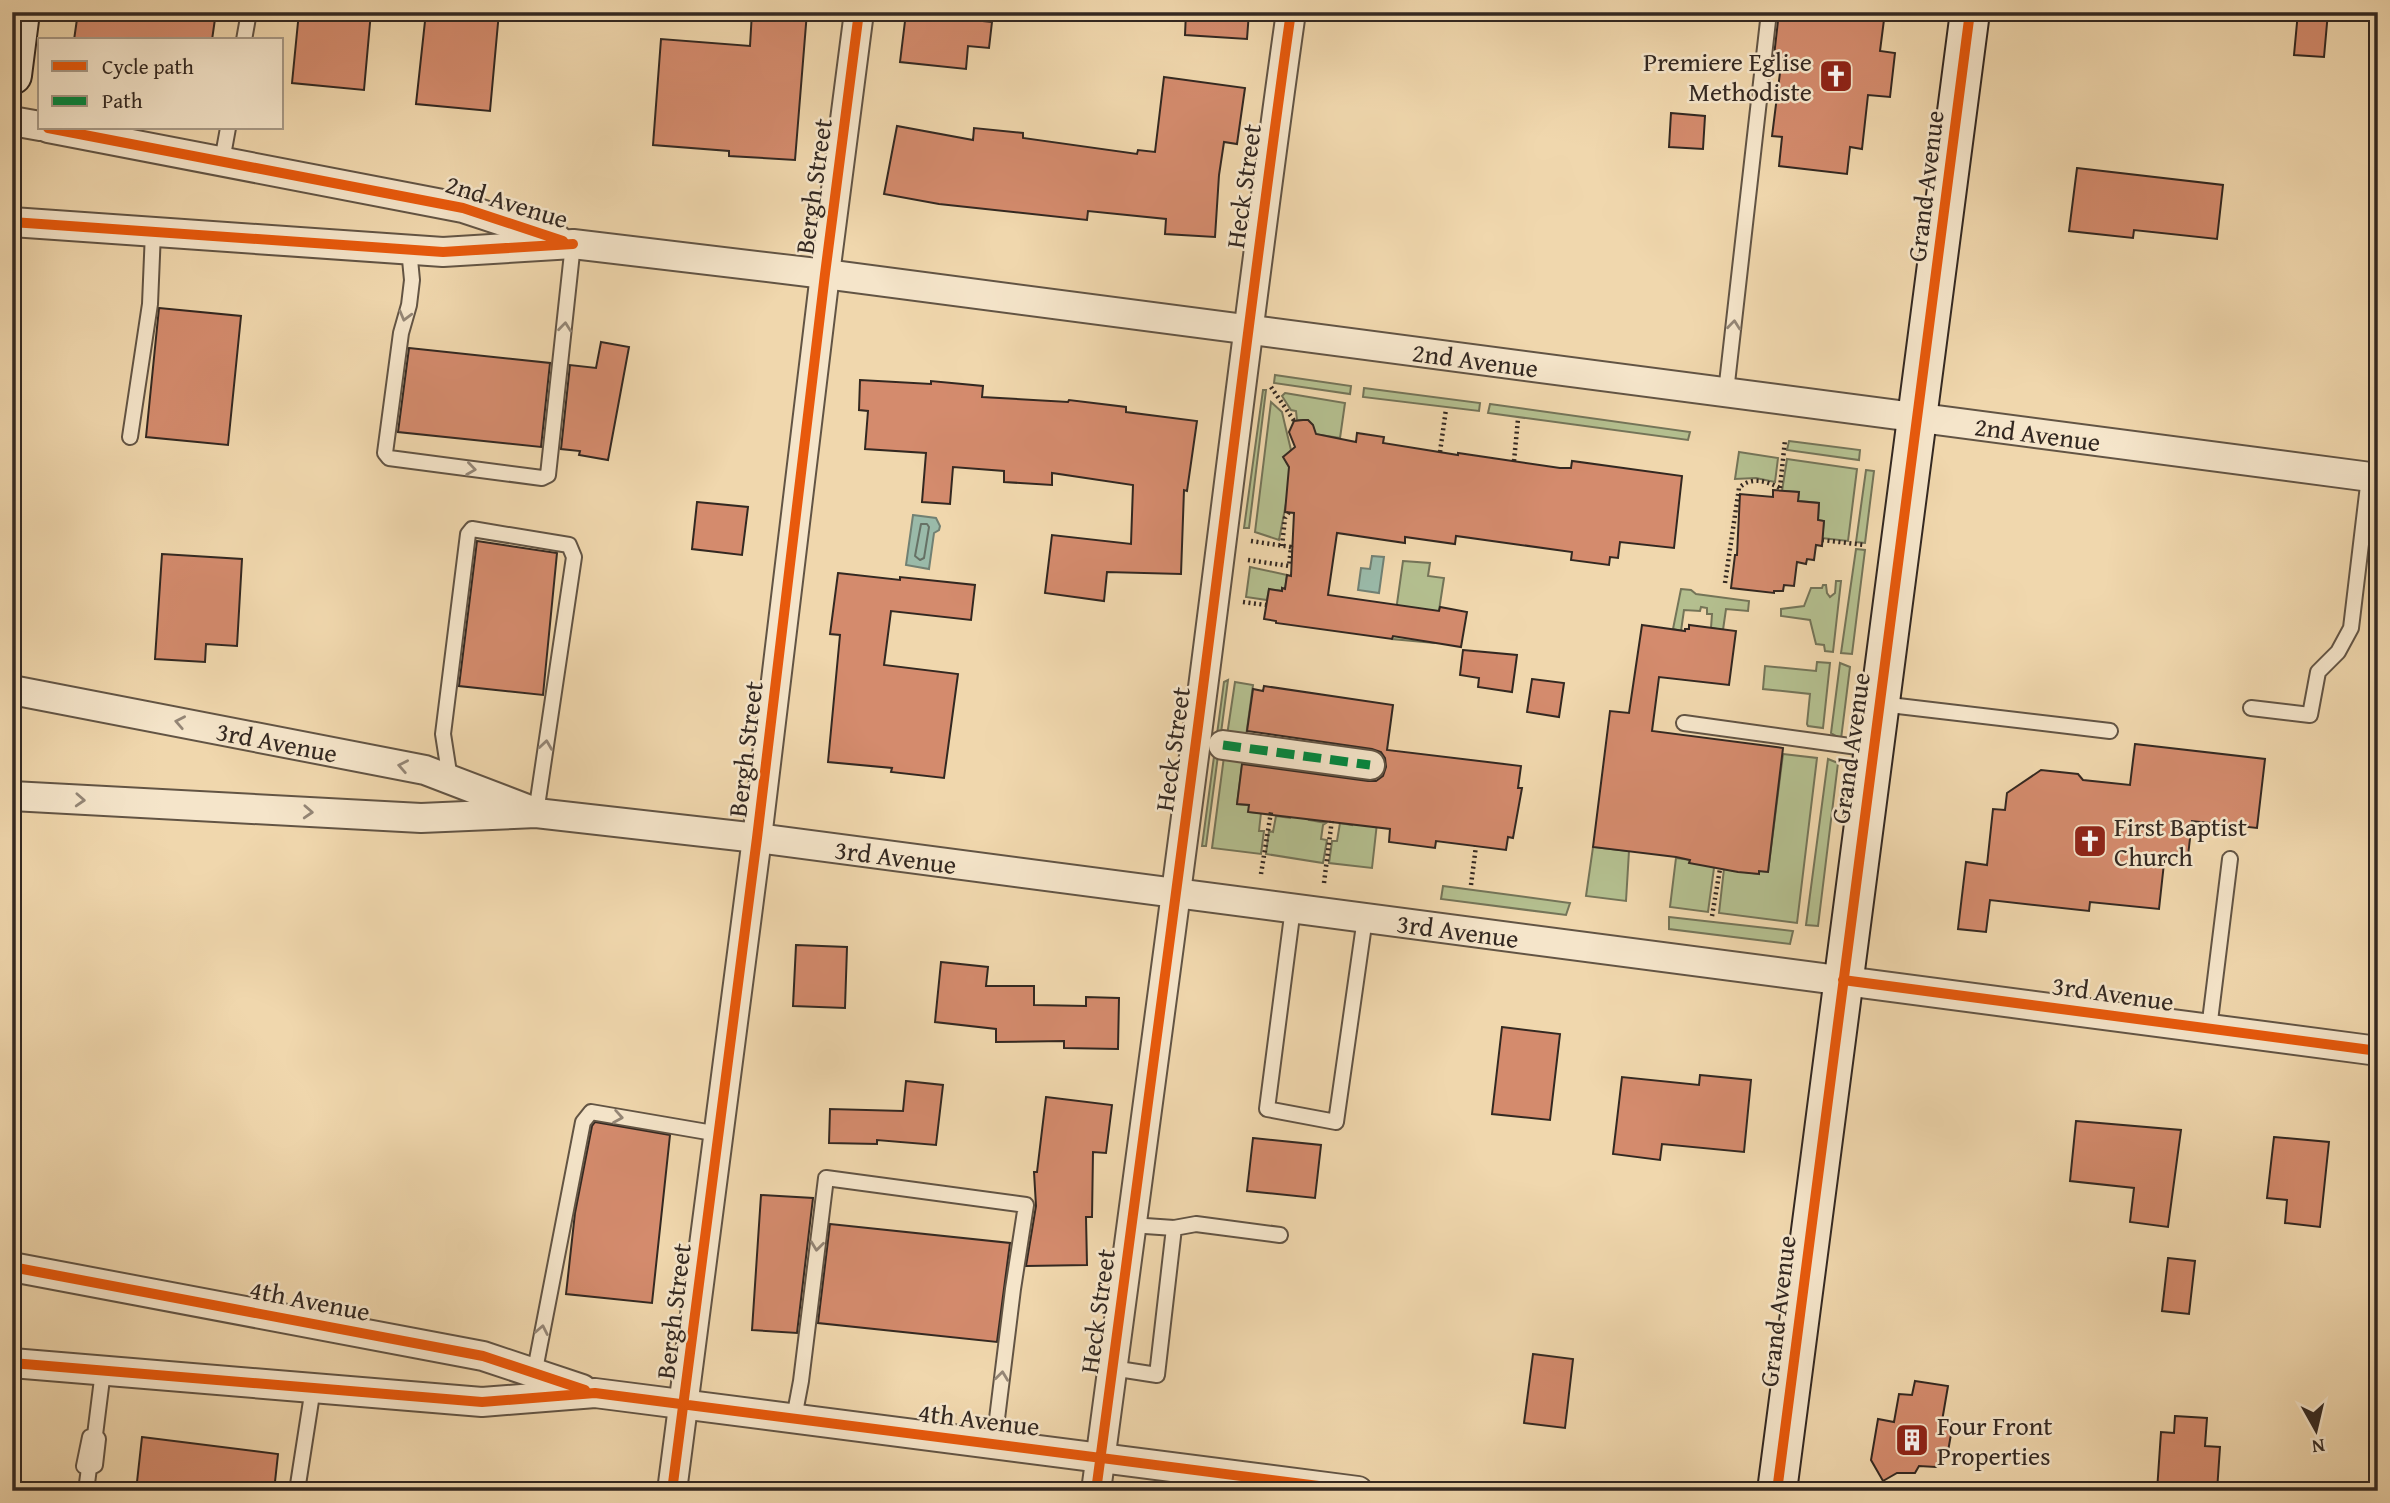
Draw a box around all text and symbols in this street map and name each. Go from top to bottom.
legend [38,38,284,130]
place label: Premiere Eglise Methodiste [1643,42,1812,111]
text: Cycle path [102,51,194,82]
church icon: Premiere Eglise Methodiste [1817,57,1855,95]
text: Path [102,85,143,116]
street label: Grand Avenue [1896,108,1954,264]
street label: Bergh Street [784,116,842,256]
street label: Heck Street [1215,121,1271,251]
street label: 2nd Avenue [441,164,573,238]
one-way arrow [399,310,414,322]
one-way arrow [1726,319,1741,330]
one-way arrow [557,321,572,333]
street label: 2nd Avenue [1410,332,1541,387]
street label: 2nd Avenue [1972,406,2103,461]
one-way arrow [465,462,477,477]
street label: Grand Avenue [1820,670,1880,826]
street label: Bergh Street [717,679,773,819]
street label: Heck Street [1144,684,1200,814]
street label: 3rd Avenue [213,711,341,772]
one-way arrow [174,716,186,731]
one-way arrow [538,739,553,751]
one-way arrow [397,759,409,774]
one-way arrow [75,792,86,807]
one-way arrow [302,804,313,819]
place label: First Baptist Church [2114,807,2247,876]
church icon: First Baptist Church [2071,822,2109,860]
street label: 3rd Avenue [832,829,959,884]
street label: 3rd Avenue [1395,903,1521,957]
street label: 3rd Avenue [2050,965,2176,1021]
one-way arrow [612,1109,624,1124]
street label: Grand Avenue [1748,1233,1806,1389]
one-way arrow [810,1240,825,1252]
street label: Bergh Street [645,1241,701,1381]
street label: Heck Street [1069,1246,1125,1376]
street label: 4th Avenue [246,1269,374,1331]
one-way arrow [534,1324,549,1336]
one-way arrow [995,1370,1010,1382]
street label: 4th Avenue [916,1392,1042,1446]
north arrow [2282,1394,2352,1464]
place label: Four Front Properties [1937,1406,2053,1475]
building icon: Four Front Properties [1893,1421,1931,1459]
text: N [2310,1432,2327,1462]

